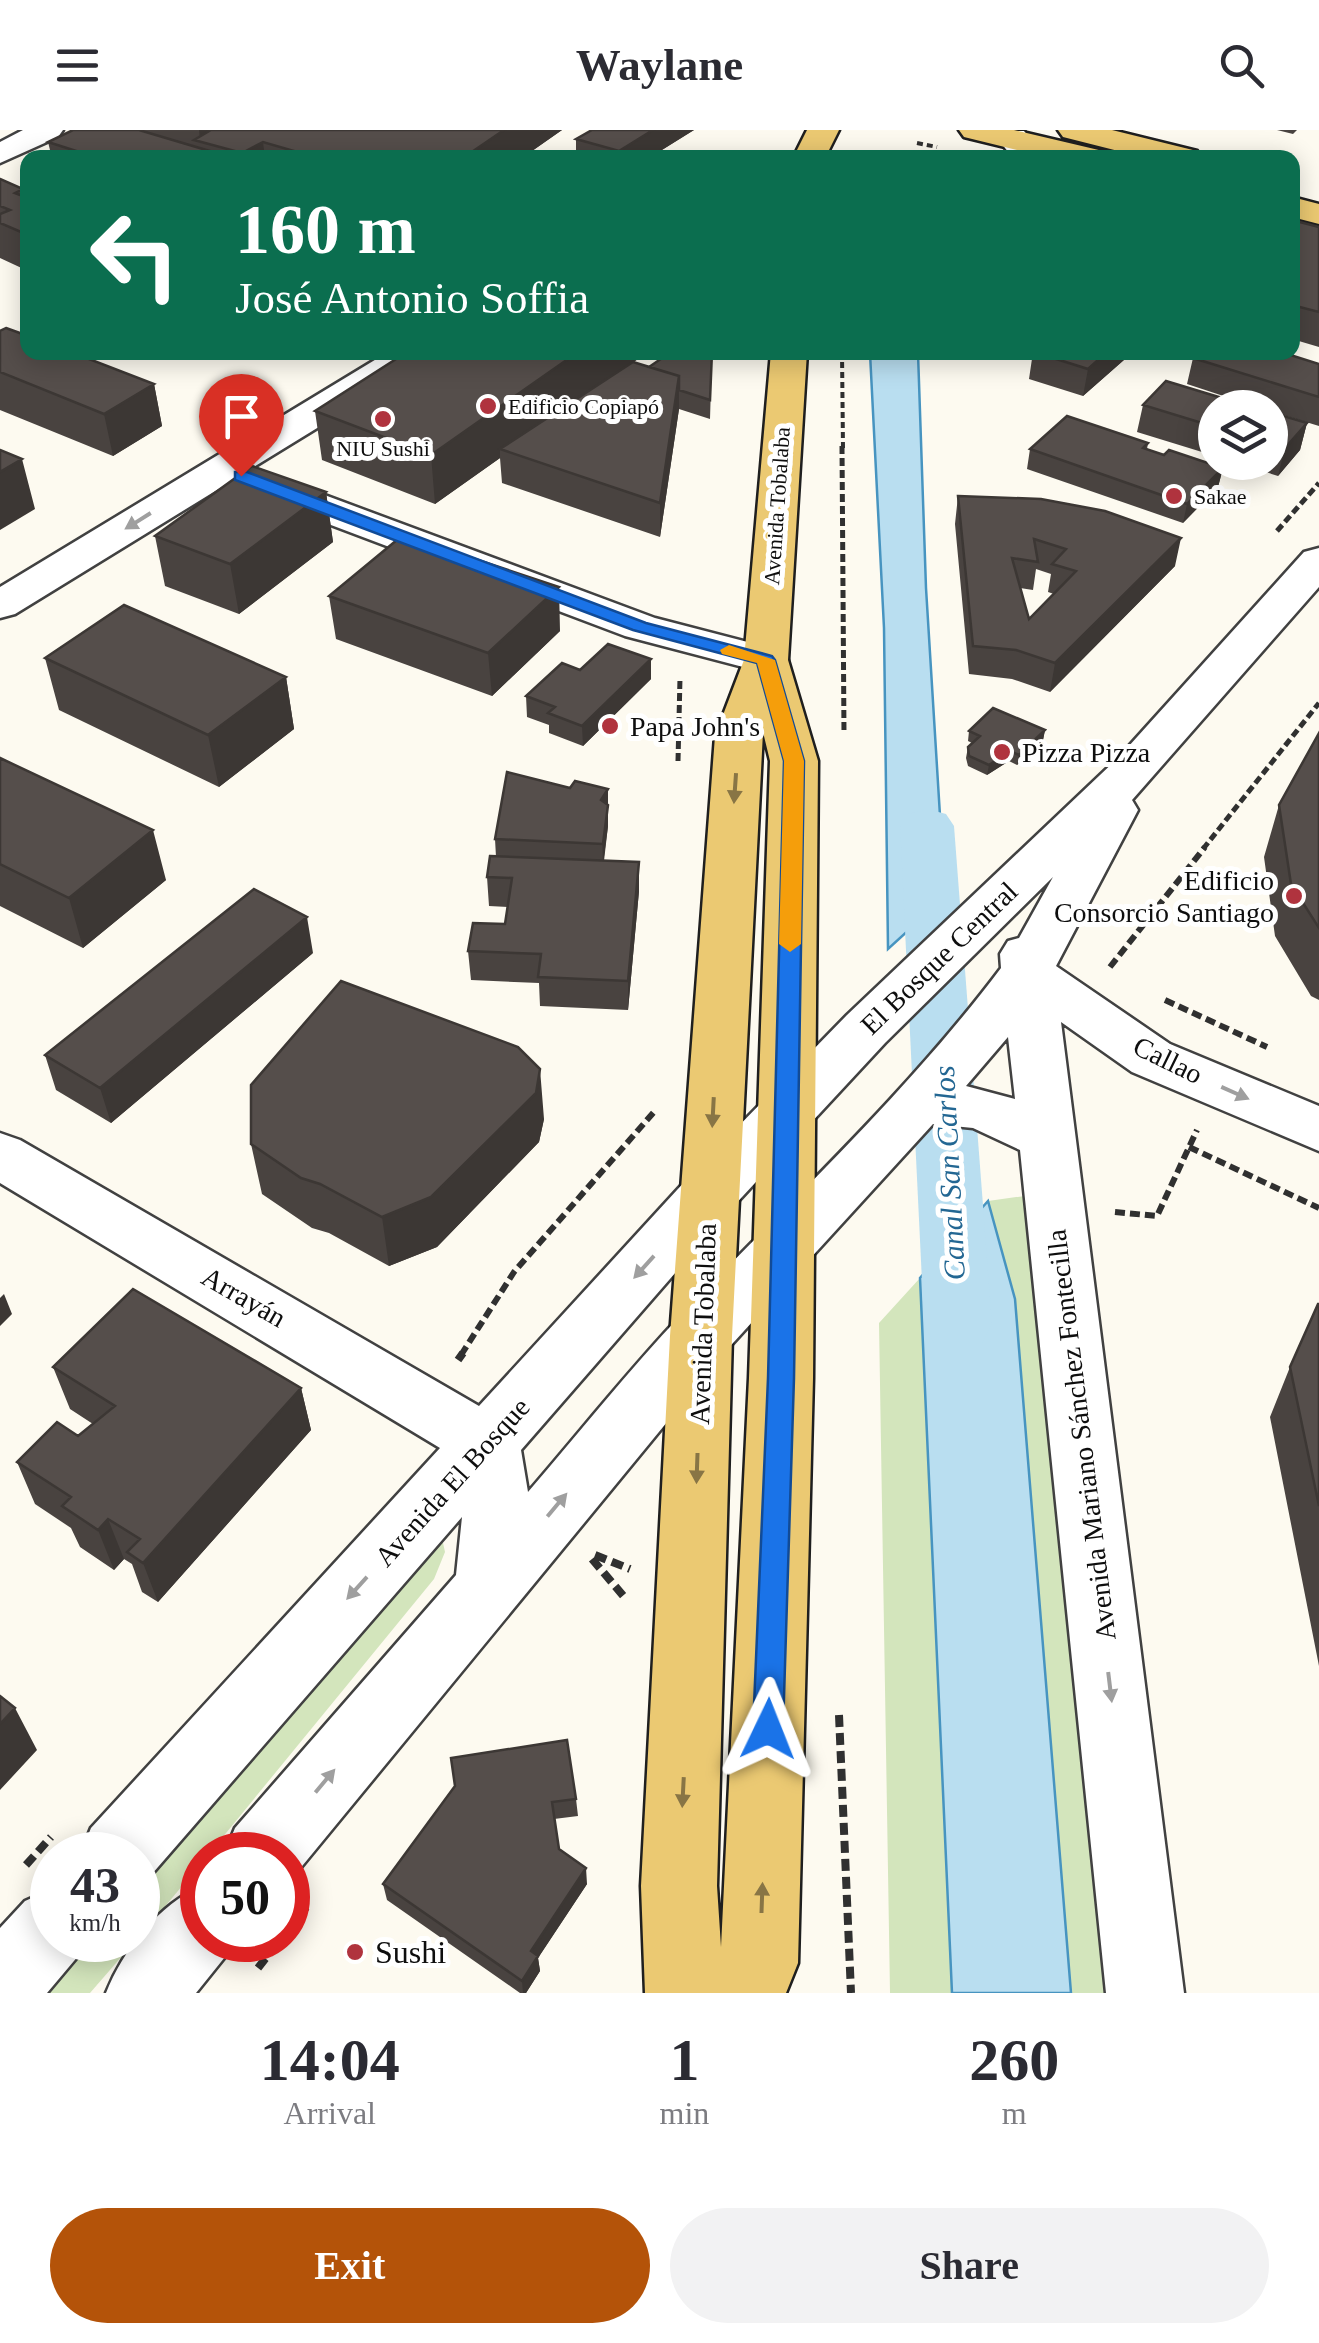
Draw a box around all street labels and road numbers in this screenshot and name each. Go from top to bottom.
street label: Avenida Tobalaba [759,426,795,586]
street label: El Bosque Central [854,875,1024,1040]
street label: Callao [1128,1030,1208,1090]
street label: Avenida Tobalaba [684,1222,722,1425]
street label: Avenida Mariano Sánchez Fontecilla [1040,1227,1122,1642]
street label: Arrayán [197,1261,291,1333]
street label: Avenida El Bosque [368,1391,536,1573]

